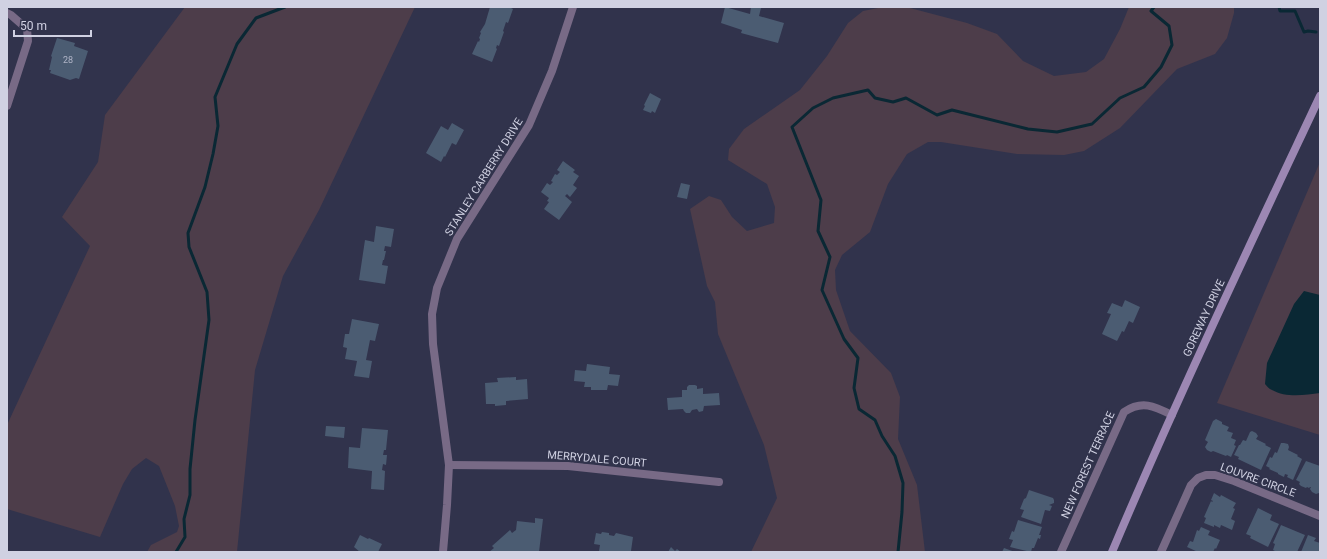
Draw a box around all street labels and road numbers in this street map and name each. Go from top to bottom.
street label: STANLEY CARBERRY DRIVE [442,116,526,238]
street label: GOREWAY DRIVE [1180,277,1228,359]
street label: NEW FOREST TERRACE [1059,410,1117,520]
street label: MERRYDALE COURT [547,448,648,470]
street label: LOUVRE CIRCLE [1219,460,1297,500]

